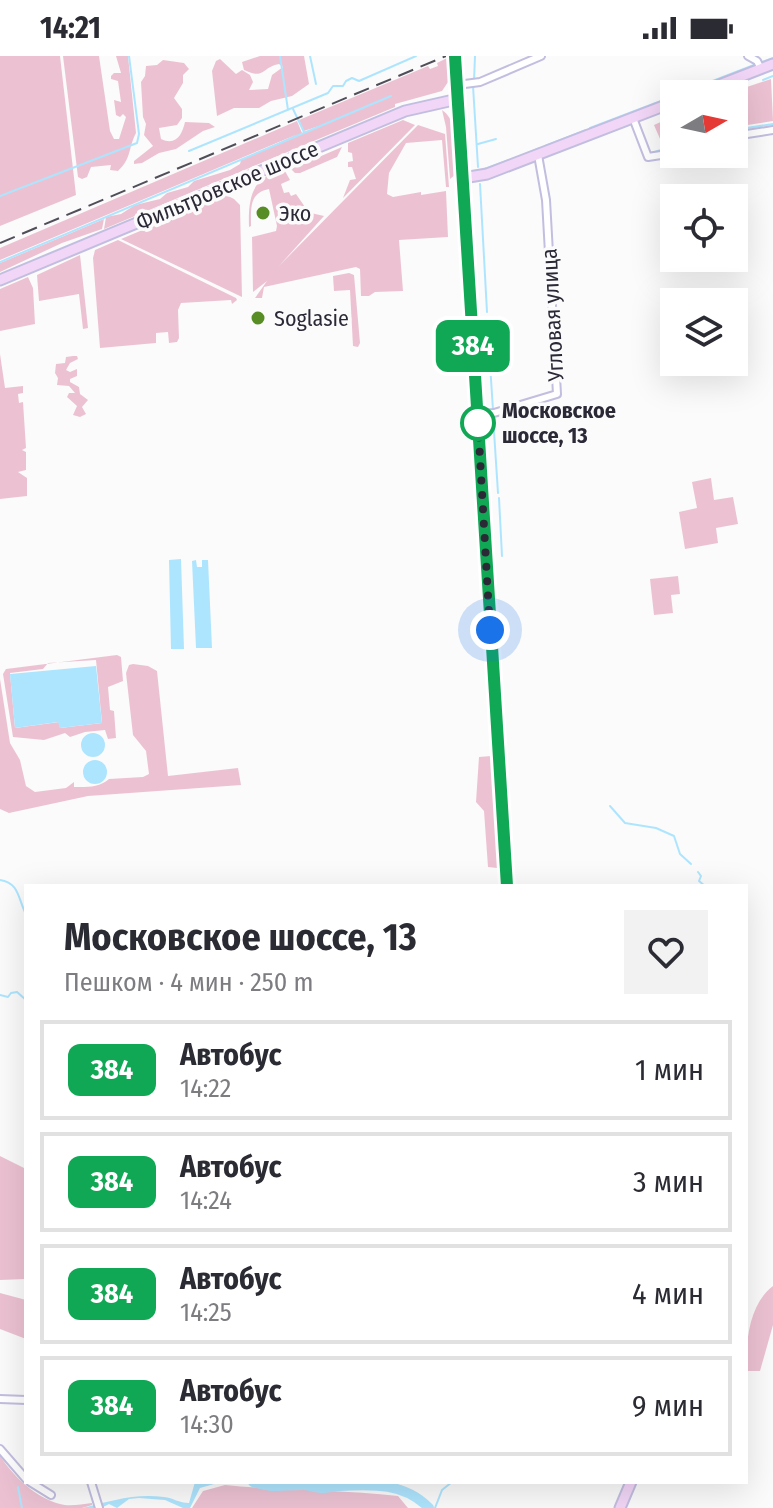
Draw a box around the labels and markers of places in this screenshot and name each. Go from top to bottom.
place label: Эко [279,200,311,227]
marker: Эко [254,204,272,222]
place label: Soglasie [274,305,349,332]
marker: Soglasie [249,309,267,327]
place label: Московское шоссе, 13 [502,397,616,449]
marker: Московское шоссе, 13 [461,406,495,440]

